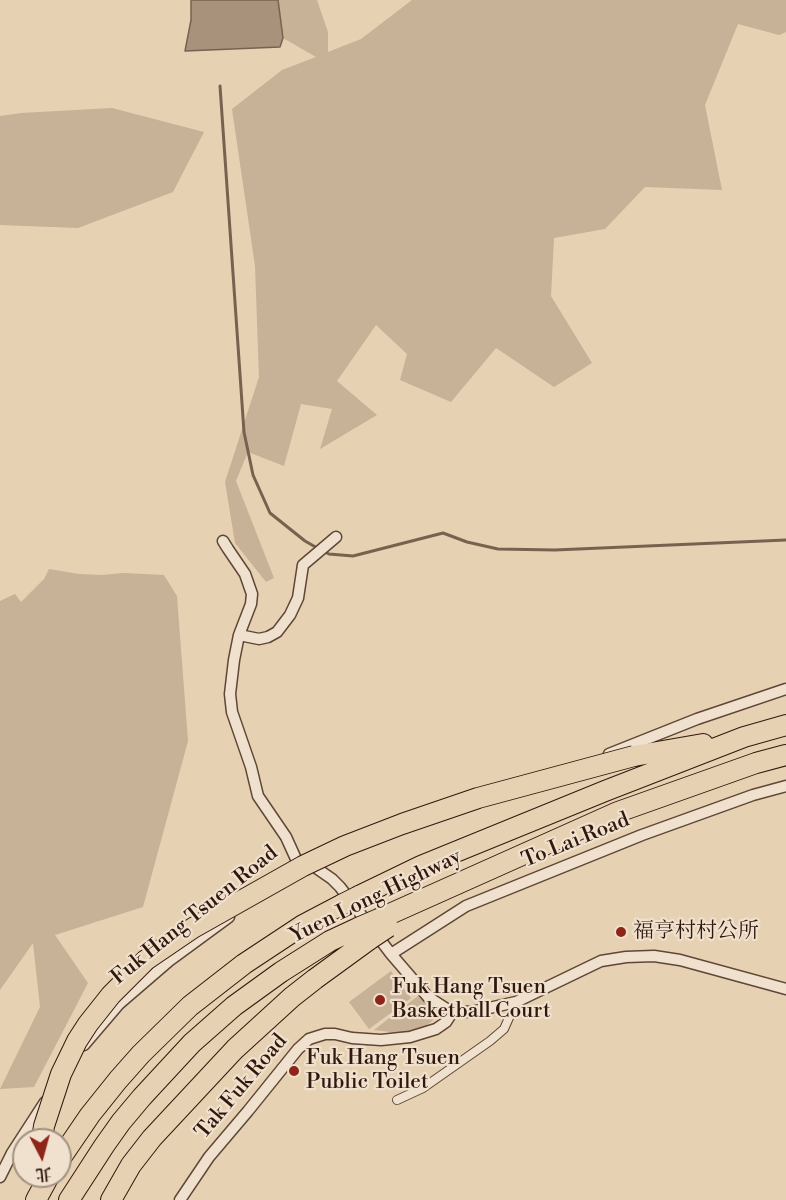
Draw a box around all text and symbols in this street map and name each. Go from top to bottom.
street label: To Lai Road [519,808,633,874]
street label: Fuk Hang Tsuen Road [107,841,283,991]
street label: Yuen Long Highway [286,845,466,949]
place label: 福亨村村公所 [633,919,759,945]
marker: 福亨村村公所 [614,925,628,939]
place label: Fuk Hang Tsuen Basketball Court [392,975,550,1025]
marker: Fuk Hang Tsuen Basketball Court [373,993,387,1007]
street label: Tak Fuk Road [191,1029,293,1145]
place label: Fuk Hang Tsuen Public Toilet [306,1046,460,1096]
marker: Fuk Hang Tsuen Public Toilet [287,1064,301,1078]
north arrow [12,1128,72,1188]
text: 北 [35,1163,53,1185]

